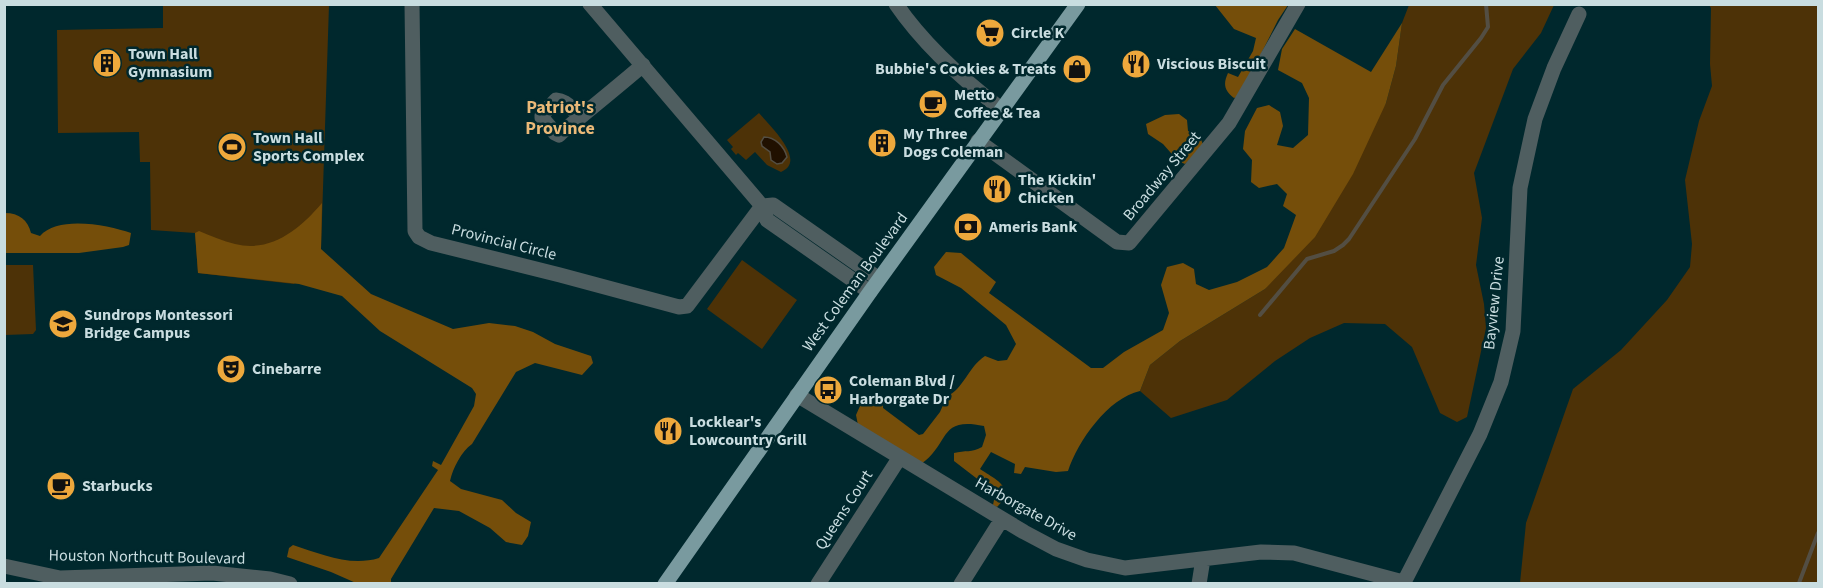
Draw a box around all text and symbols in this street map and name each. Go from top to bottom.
supermarket icon: Circle K [974,17,1006,49]
place label: Circle K [1011,22,1064,44]
place label: Town Hall Gymnasium [128,43,212,83]
building icon: Town Hall Gymnasium [91,47,123,79]
restaurant icon: Viscious Biscuit [1120,48,1152,80]
shop icon: Bubbie's Cookies & Treats [1061,53,1093,85]
place label: Viscious Biscuit [1156,53,1266,75]
place label: Bubbie's Cookies & Treats [875,58,1056,80]
place label: Metto Coffee & Tea [954,84,1040,124]
cafe icon: Metto Coffee & Tea [917,88,949,120]
district label: Patriot's Province [525,95,595,141]
place label: My Three Dogs Coleman [903,123,1003,163]
street label: Broadway Street [1118,126,1206,225]
place label: Town Hall Sports Complex [253,127,364,167]
building icon: My Three Dogs Coleman [866,127,898,159]
sports icon: Town Hall Sports Complex [216,131,248,163]
place label: The Kickin' Chicken [1018,169,1096,209]
restaurant icon: The Kickin' Chicken [981,173,1013,205]
street label: West Coleman Boulevard [797,208,913,356]
bank icon: Ameris Bank [952,211,984,243]
place label: Ameris Bank [988,216,1078,238]
street label: Provincial Circle [449,218,559,266]
street label: Bayview Drive [1478,255,1510,351]
place label: Sundrops Montessori Bridge Campus [84,304,233,344]
school or university icon: Sundrops Montessori Bridge Campus [47,308,79,340]
theatre icon: Cinebarre [215,353,247,385]
place label: Cinebarre [252,358,321,380]
place label: Coleman Blvd / Harborgate Dr [849,370,955,410]
bus stop icon: Coleman Blvd / Harborgate Dr [812,374,844,406]
place label: Locklear's Lowcountry Grill [689,411,807,451]
restaurant icon: Locklear's Lowcountry Grill [652,415,684,447]
street label: Queens Court [810,465,878,554]
cafe icon: Starbucks [45,470,77,502]
street label: Harborgate Drive [971,472,1081,546]
place label: Starbucks [82,475,153,497]
street label: Houston Northcutt Boulevard [48,544,246,570]

